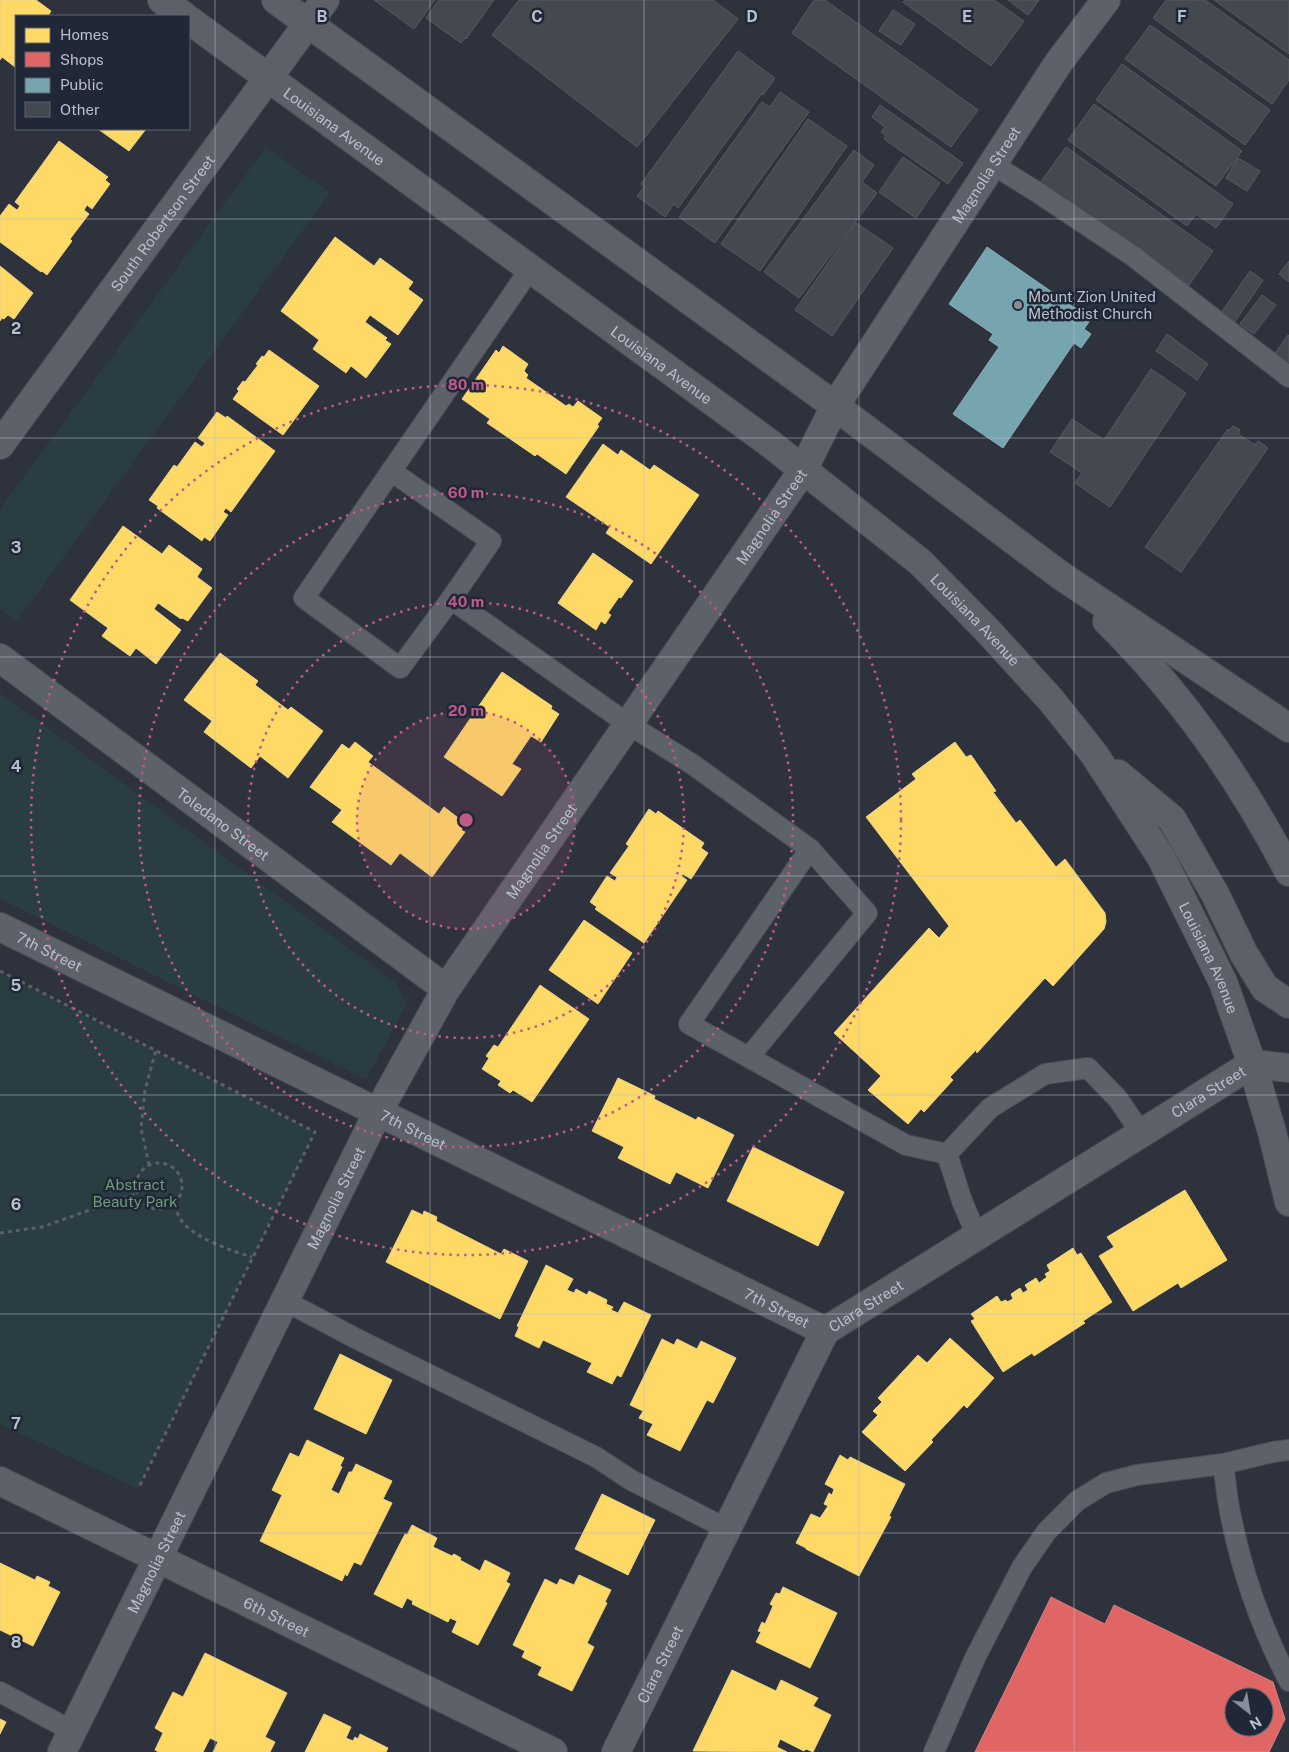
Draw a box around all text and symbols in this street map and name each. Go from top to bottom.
text: B [317,7,328,26]
text: C [531,7,543,26]
text: D [746,7,758,26]
text: E [962,7,972,26]
text: F [1177,7,1187,26]
legend [15,15,190,130]
text: Homes [60,26,109,43]
text: Shops [60,51,104,68]
text: Public [60,76,104,93]
street label: Louisiana Avenue [281,83,388,169]
text: Other [60,101,100,118]
street label: Magnolia Street [948,123,1023,226]
street label: South Robertson Street [107,151,218,295]
place label: Mount Zion United Methodist Church [1028,288,1156,322]
marker: Mount Zion United Methodist Church [1012,299,1024,311]
text: 2 [11,319,21,338]
street label: Louisiana Avenue [608,322,716,407]
text: 80 m [448,376,484,393]
street label: Magnolia Street [732,465,810,567]
text: 60 m [448,484,484,501]
text: 3 [11,538,21,557]
street label: Louisiana Avenue [927,570,1024,669]
text: 40 m [448,593,484,610]
text: 20 m [448,702,484,719]
text: 4 [11,757,22,776]
street label: Toledano Street [174,784,273,864]
street label: Magnolia Street [502,800,580,902]
centre of rings [457,811,475,829]
street label: Louisiana Avenue [1176,899,1242,1016]
street label: 7th Street [14,928,85,975]
text: 5 [11,976,22,995]
street label: Clara Street [1168,1062,1249,1121]
street label: 7th Street [377,1106,449,1153]
street label: Magnolia Street [303,1144,368,1252]
park label: Abstract Beauty Park [93,1176,177,1210]
text: 6 [11,1195,21,1214]
street label: Clara Street [825,1276,906,1335]
street label: 7th Street [741,1284,813,1331]
text: 7 [11,1414,21,1433]
street label: Magnolia Street [123,1508,188,1616]
street label: 6th Street [241,1593,312,1640]
street label: Clara Street [633,1622,686,1706]
text: 8 [11,1633,22,1652]
north arrow [1224,1687,1274,1737]
text: N [1247,1713,1265,1733]

